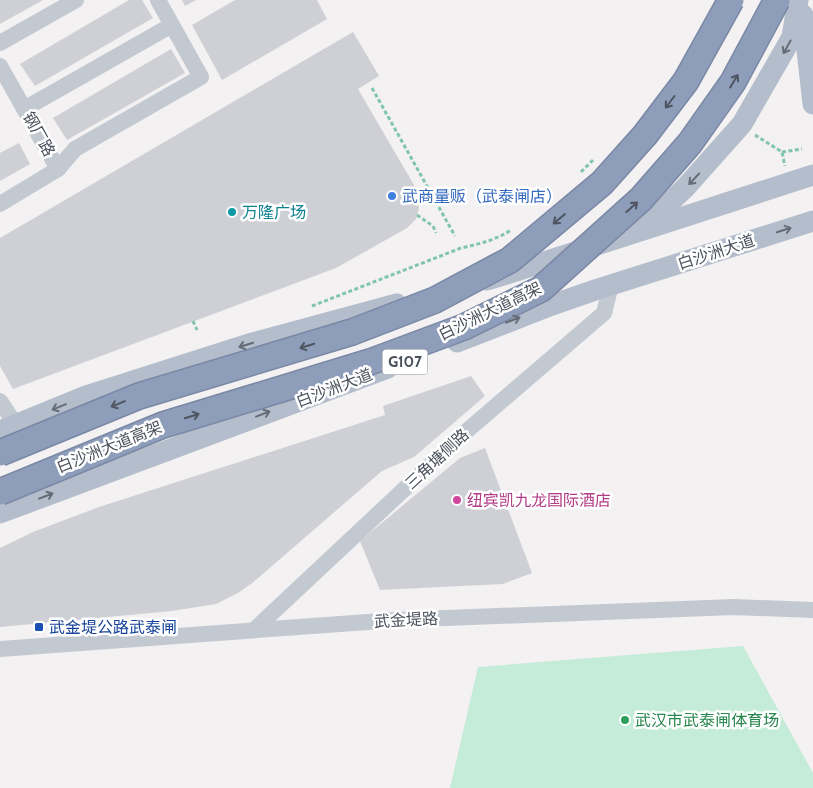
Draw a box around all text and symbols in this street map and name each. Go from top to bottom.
one-way arrow [781,39,791,54]
one-way arrow [729,74,739,88]
one-way arrow [665,95,675,109]
street label: 钢厂路 [19,108,59,160]
one-way arrow [688,173,700,185]
place label: 武商量贩（武泰闸店） [402,187,562,206]
marker: 武商量贩（武泰闸店） [386,190,398,202]
one-way arrow [626,201,639,213]
place label: 万隆广场 [242,203,306,222]
marker: 万隆广场 [226,206,238,218]
one-way arrow [552,213,565,225]
one-way arrow [776,225,791,234]
street label: 白沙洲大道 [675,231,757,273]
street label: 白沙洲大道高架 [435,278,545,344]
one-way arrow [505,315,521,324]
one-way arrow [239,340,255,350]
one-way arrow [299,341,315,351]
road number: G107 [382,350,428,374]
street label: 白沙洲大道 [293,365,375,411]
one-way arrow [111,400,126,409]
one-way arrow [52,402,67,412]
one-way arrow [255,409,270,418]
one-way arrow [184,411,200,421]
street label: 白沙洲大道高架 [54,417,164,477]
street label: 三角塘侧路 [401,425,473,493]
one-way arrow [37,491,53,500]
place label: 纽宾凯九龙国际酒店 [467,491,611,510]
marker: 纽宾凯九龙国际酒店 [451,494,463,506]
street label: 武金堤路 [374,609,438,631]
place label: 武金堤公路武泰闸 [49,618,177,637]
marker: 武金堤公路武泰闸 [33,621,45,633]
place label: 武汉市武泰闸体育场 [635,711,779,730]
marker: 武汉市武泰闸体育场 [619,714,631,726]

